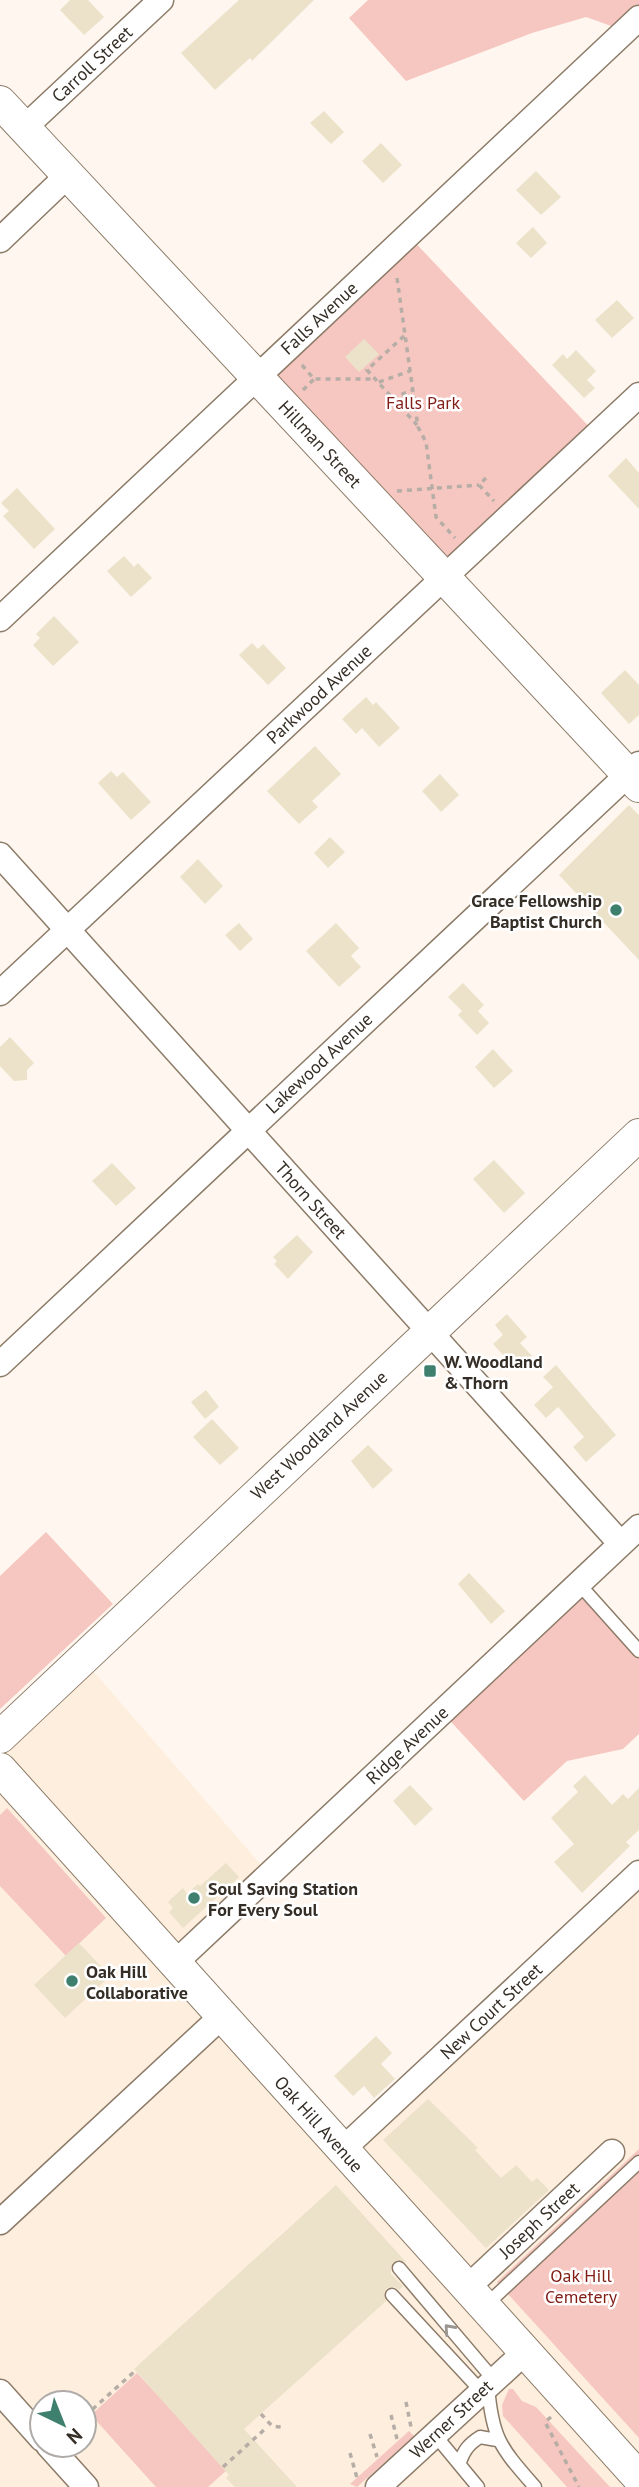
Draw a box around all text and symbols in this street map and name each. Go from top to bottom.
street label: Carroll Street [47,21,137,107]
street label: Falls Avenue [276,277,362,359]
park label: Falls Park [386,391,460,414]
street label: Hillman Street [274,395,366,493]
street label: Parkwood Avenue [262,639,376,749]
place label: Grace Fellowship Baptist Church [471,889,602,933]
marker: Grace Fellowship Baptist Church [608,902,624,918]
street label: Lakewood Avenue [261,1008,377,1118]
street label: Thorn Street [270,1157,352,1243]
place label: W. Woodland & Thorn [444,1350,543,1394]
marker: W. Woodland & Thorn [422,1363,438,1379]
street label: West Woodland Avenue [246,1366,392,1504]
street label: Ridge Avenue [361,1701,453,1789]
place label: Soul Saving Station For Every Soul [208,1877,358,1921]
marker: Soul Saving Station For Every Soul [186,1890,202,1906]
street label: New Court Street [435,1958,547,2064]
place label: Oak Hill Collaborative [86,1960,188,2004]
marker: Oak Hill Collaborative [64,1973,80,1989]
street label: Oak Hill Avenue [270,2071,368,2177]
street label: Joseph Street [493,2177,584,2264]
park label: Oak Hill Cemetery [545,2264,618,2308]
one-way arrow [444,2324,457,2337]
street label: Werner Street [405,2375,497,2463]
north arrow [28,2389,98,2459]
text: N [62,2423,87,2449]

